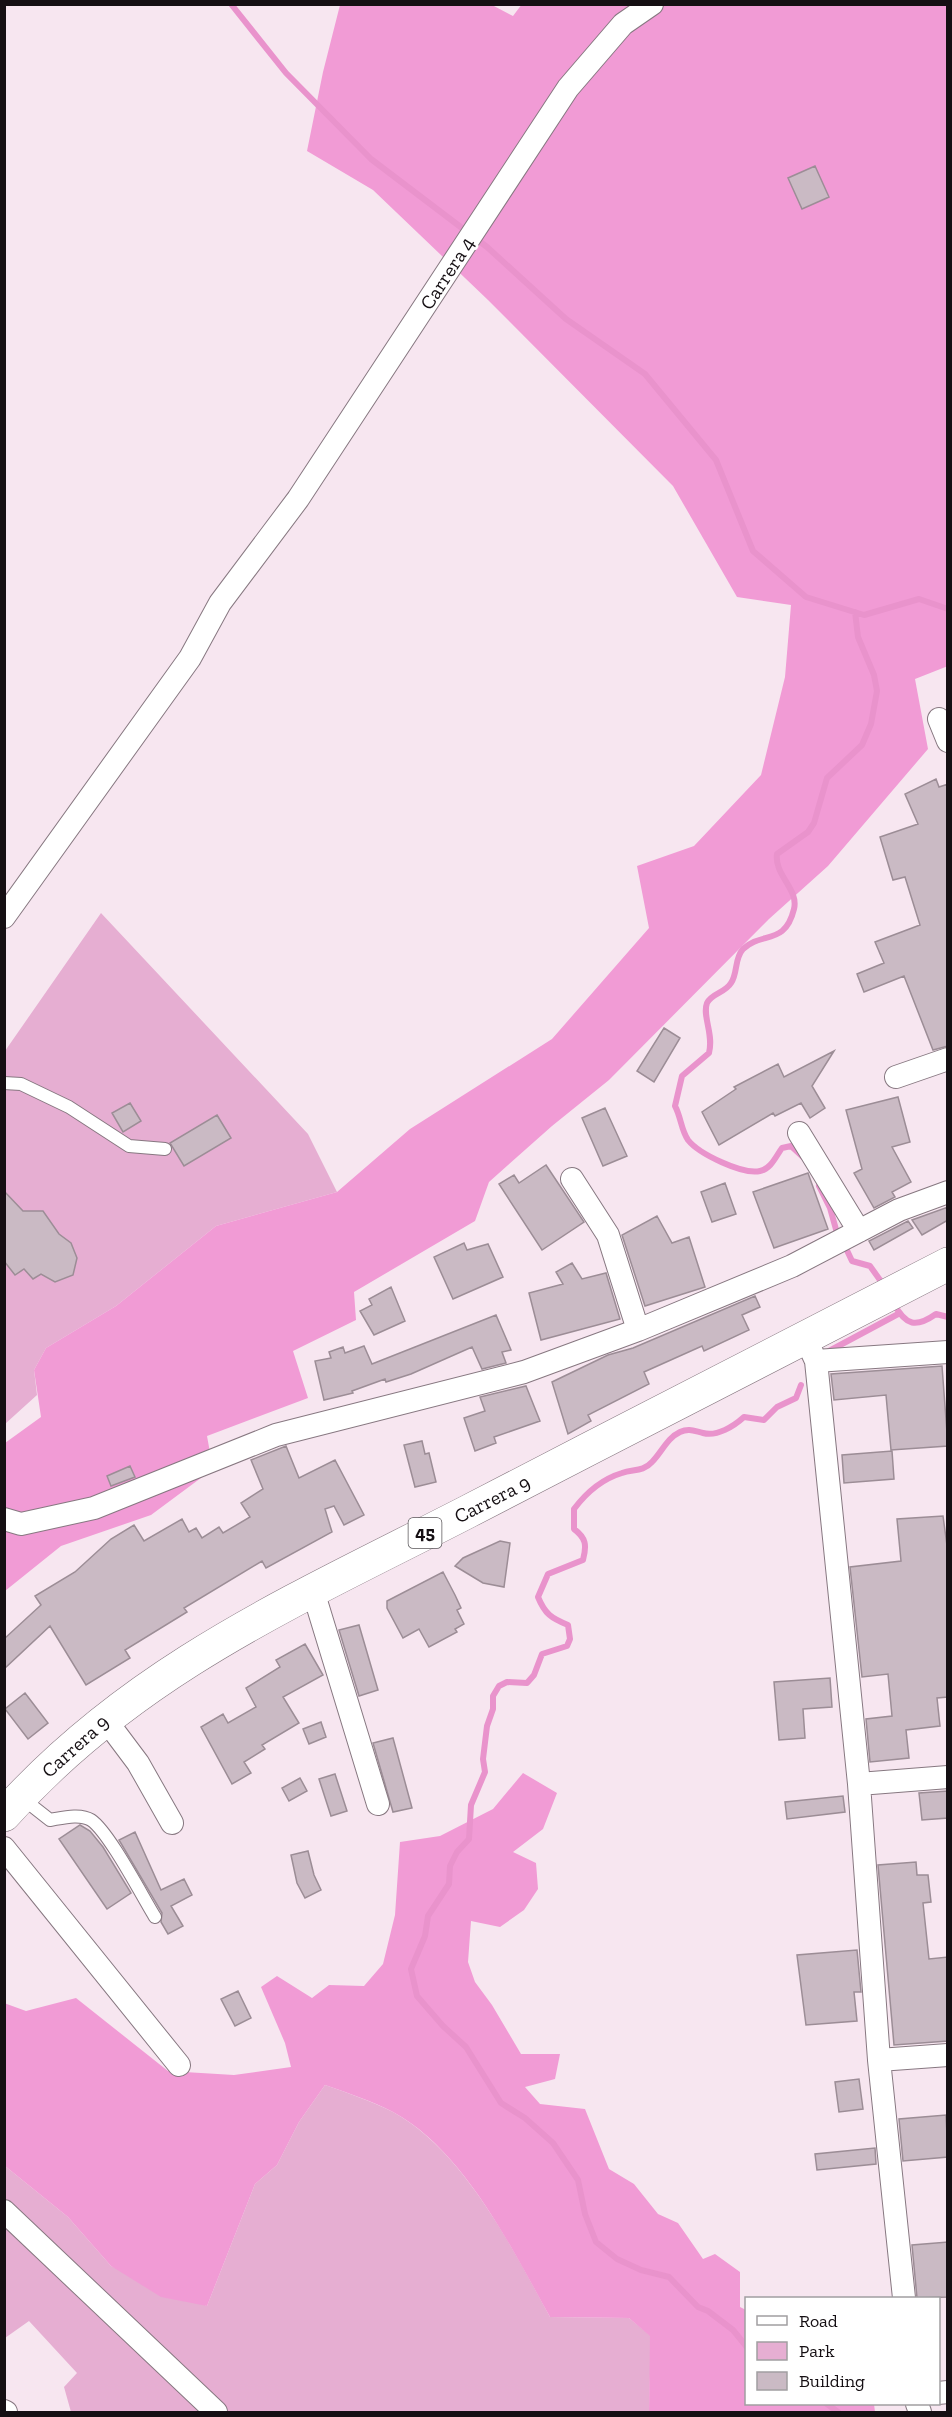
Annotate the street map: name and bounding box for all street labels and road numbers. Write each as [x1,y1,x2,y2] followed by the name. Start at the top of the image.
[415,232,480,314] street label: Carrera 4
[450,1470,534,1528] street label: Carrera 9
[408,1518,442,1548] road number: 45
[37,1710,113,1782] street label: Carrera 9

